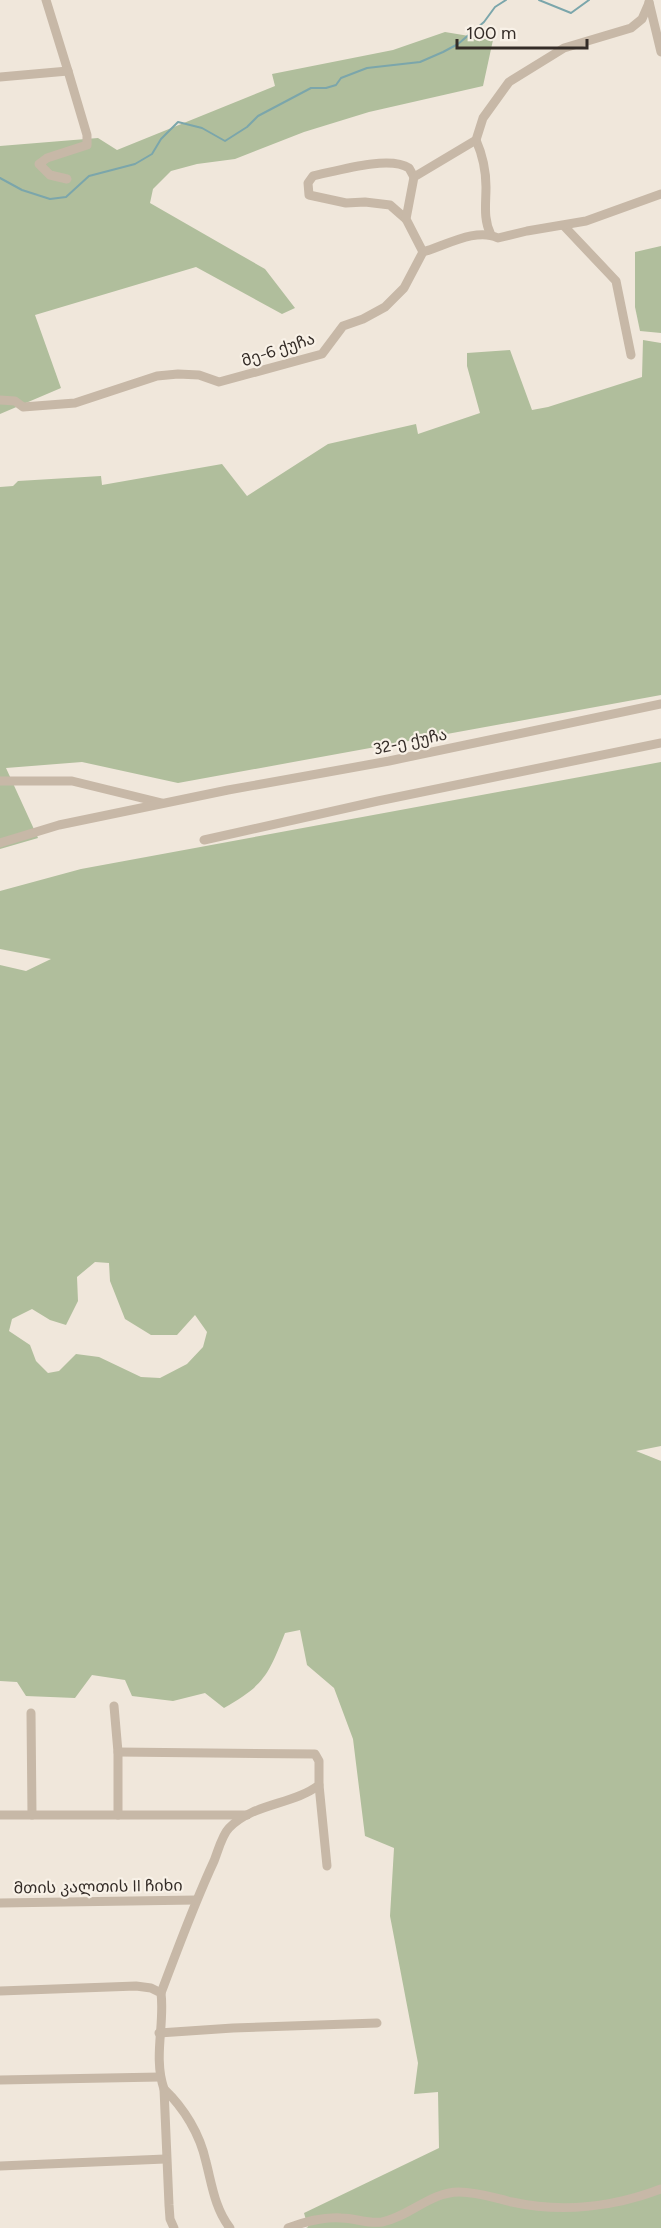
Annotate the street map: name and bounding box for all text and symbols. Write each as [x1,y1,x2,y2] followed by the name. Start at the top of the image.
[457,12,588,50] scale bar
[466,22,516,44] text: 100 m
[239,329,317,370] street label: მე-6 ქუჩა
[371,724,449,759] street label: 32-ე ქუჩა
[13,1876,183,1898] street label: მთის კალთის II ჩიხი

